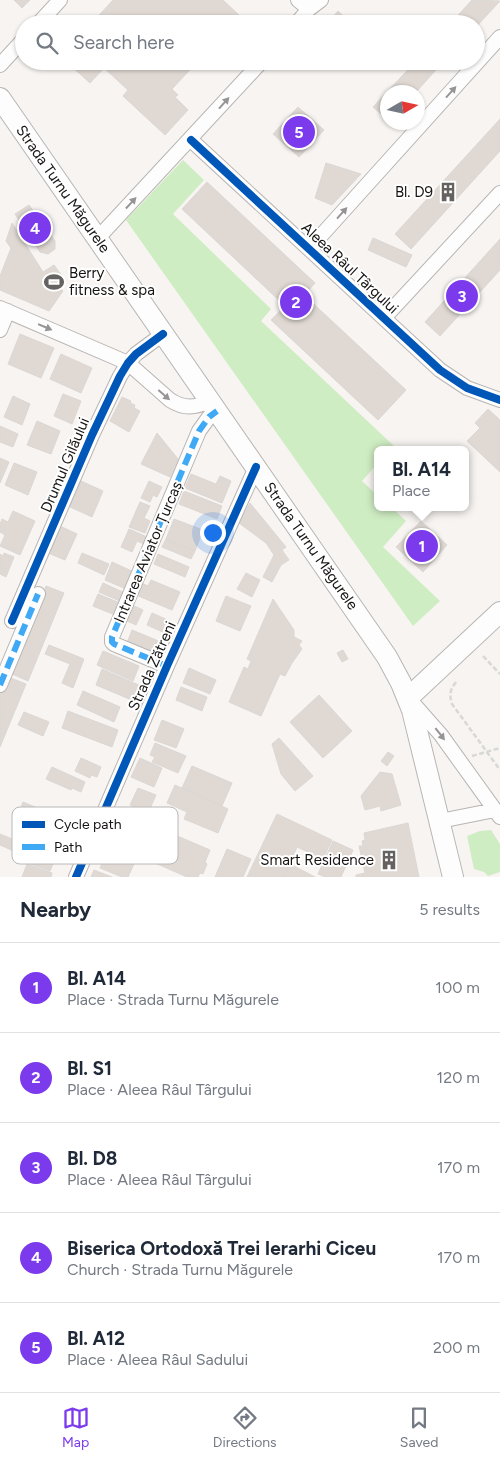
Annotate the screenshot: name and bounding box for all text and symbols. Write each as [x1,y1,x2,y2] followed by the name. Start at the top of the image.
[15,15,485,70] search box
[33,29,61,57] icon: search
[73,31,175,54] text: Search here
[380,85,425,130] north arrow
[445,86,457,98] one-way arrow
[218,97,229,110] one-way arrow
[283,113,315,151] pin: 5
[12,122,114,256] street label: Strada Turnu Măgurele
[437,181,459,203] building icon: Bl. D9
[395,183,433,201] place label: Bl. D9
[125,198,137,210] one-way arrow
[336,207,348,219] one-way arrow
[19,209,51,247] pin: 4
[298,218,402,318] street label: Aleea Râul Târgului
[69,264,155,299] place label: Berry fitness & spa
[43,271,65,293] sports icon: Berry fitness & spa
[446,277,478,315] pin: 3
[280,283,312,321] pin: 2
[38,323,52,331] one-way arrow
[157,390,170,401] one-way arrow
[37,415,93,515] street label: Drumul Gilăului
[374,446,469,511] popup
[392,458,451,481] text: Bl. A14
[110,479,186,625] street label: Intrarea Aviator Țurcaș
[260,479,362,613] street label: Strada Turnu Măgurele
[392,481,430,500] text: Place
[200,520,226,546] your location
[406,527,438,565] pin: 1
[124,619,180,713] street label: Strada Zătreni
[435,727,446,740] one-way arrow
[12,807,178,864] legend
[54,816,122,833] text: Cycle path
[54,839,82,856] text: Path
[378,849,400,871] building icon: Smart Residence
[260,851,374,869] place label: Smart Residence
[20,897,91,922] text: Nearby
[419,900,480,919] text: 5 results
[67,967,126,990] text: Bl. A14
[33,978,39,997] text: 1
[435,978,480,997] text: 100 m
[67,990,279,1009] text: Place · Strada Turnu Măgurele
[67,1057,112,1080] text: Bl. S1
[31,1068,41,1087] text: 2
[437,1068,480,1087] text: 120 m
[67,1080,252,1099] text: Place · Aleea Râul Târgului
[67,1147,117,1170] text: Bl. D8
[32,1158,40,1177] text: 3
[437,1158,480,1177] text: 170 m
[67,1170,252,1189] text: Place · Aleea Râul Târgului
[67,1237,376,1260] text: Biserica Ortodoxă Trei Ierarhi Ciceu
[31,1248,41,1267] text: 4
[437,1248,480,1267] text: 170 m
[67,1260,293,1279] text: Church · Strada Turnu Măgurele
[67,1327,125,1350] text: Bl. A12
[31,1338,41,1357] text: 5
[433,1338,480,1357] text: 200 m
[67,1350,248,1369] text: Place · Aleea Râul Sadului
[62,1404,90,1451] tab: Map
[213,1404,277,1451] tab: Directions
[400,1404,438,1451] tab: Saved

